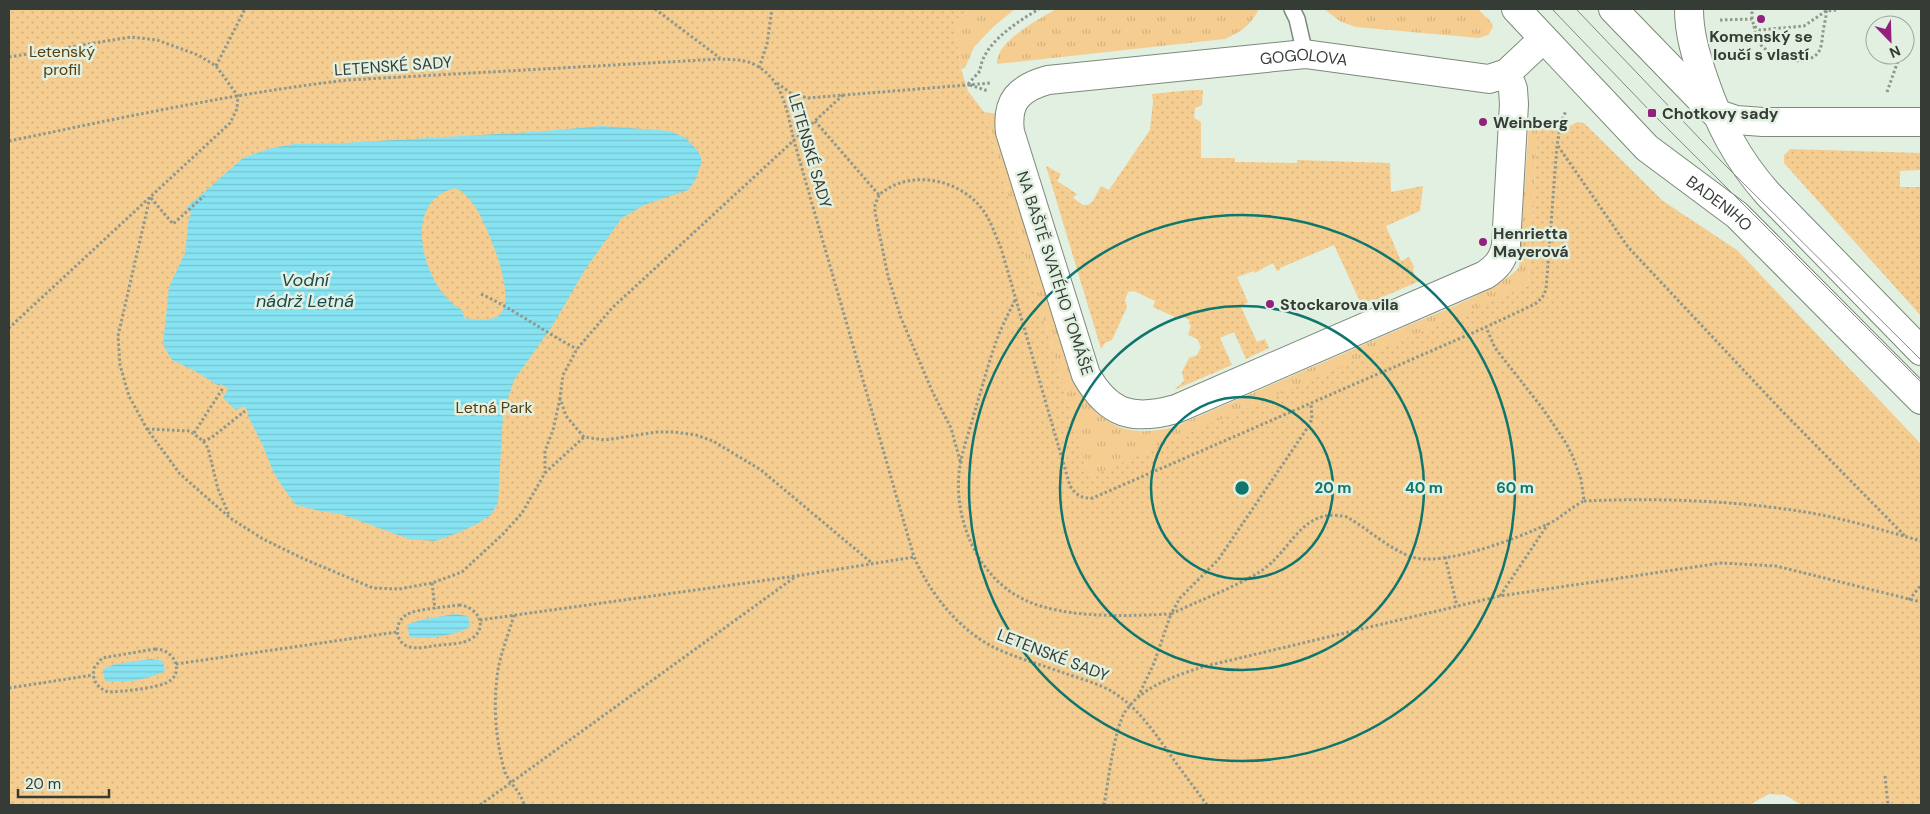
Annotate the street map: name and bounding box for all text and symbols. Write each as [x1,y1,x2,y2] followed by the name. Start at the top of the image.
[1755,13,1767,25] marker: Komenský se loučí s vlastí
[1865,15,1915,65] north arrow
[1709,26,1813,65] place label: Komenský se loučí s vlastí
[29,41,95,80] park label: Letenský profil
[1887,42,1903,62] text: N
[1259,43,1349,70] street label: GOGOLOVA
[333,51,453,81] street label: LETENSKÉ SADY
[784,91,836,211] street label: LETENSKÉ SADY
[1662,103,1779,124] place label: Chotkovy sady
[1646,107,1658,119] marker: Chotkovy sady
[1493,112,1568,133] place label: Weinberg
[1477,116,1489,128] marker: Weinberg
[1012,168,1098,378] street label: NA BAŠTĚ SVATÉHO TOMÁŠE
[1682,171,1757,235] street label: BADENIHO
[1493,223,1569,262] place label: Henrietta Mayerová
[1477,236,1489,248] marker: Henrietta Mayerová
[256,268,354,313] water label: Vodní nádrž Letná
[1280,294,1399,315] place label: Stockarova vila
[1264,298,1276,310] marker: Stockarova vila
[456,397,532,418] park label: Letná Park
[1315,478,1351,498] text: 20 m
[1405,478,1443,498] text: 40 m
[1496,478,1534,498] text: 60 m
[1233,479,1251,497] centre of rings
[994,624,1112,686] street label: LETENSKÉ SADY
[18,766,109,798] scale bar
[25,774,61,794] text: 20 m

